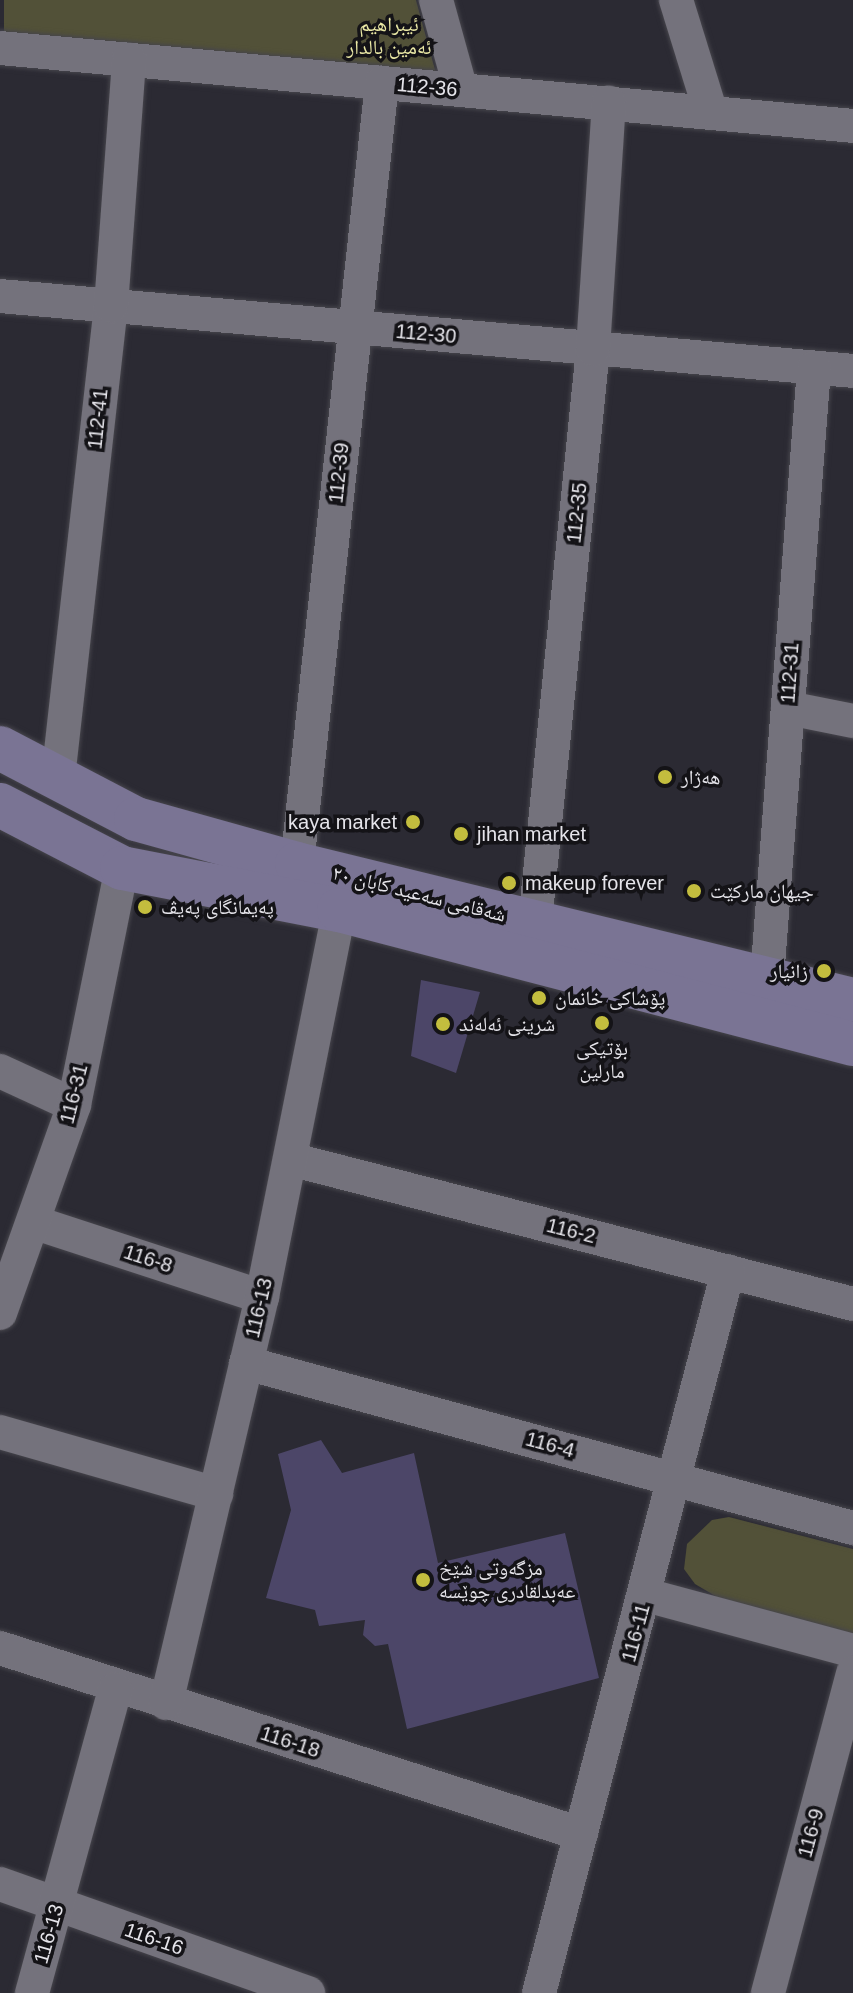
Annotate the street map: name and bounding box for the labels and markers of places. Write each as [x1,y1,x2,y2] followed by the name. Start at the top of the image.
[681,765,720,789] place label: هەژار
[656,768,674,786] marker: هەژار
[288,810,397,834] place label: kaya market
[404,813,422,831] marker: kaya market
[477,822,586,846] place label: jihan market
[452,825,470,843] marker: jihan market
[525,871,664,895] place label: makeup forever
[500,874,518,892] marker: makeup forever
[710,879,814,903] place label: جیهان مارکێت
[685,882,703,900] marker: جیهان مارکێت
[161,895,274,919] place label: پەیمانگای پەیڤ
[136,898,154,916] marker: پەیمانگای پەیڤ
[770,959,808,983] place label: زانيار
[815,962,833,980] marker: زانيار
[555,986,665,1010] place label: پۆشاکی خانمان
[530,989,548,1007] marker: پۆشاکی خانمان
[459,1012,555,1036] place label: شرینی ئەلەند
[593,1014,611,1032] marker: بۆتیکی مارلین
[434,1015,452,1033] marker: شرینی ئەلەند
[576,1036,628,1083] place label: بۆتیکی مارلین
[439,1556,575,1603] place label: مزگەوتی شێخ عەبدلقادری چوێسە
[414,1571,432,1589] marker: مزگەوتی شێخ عەبدلقادری چوێسە

